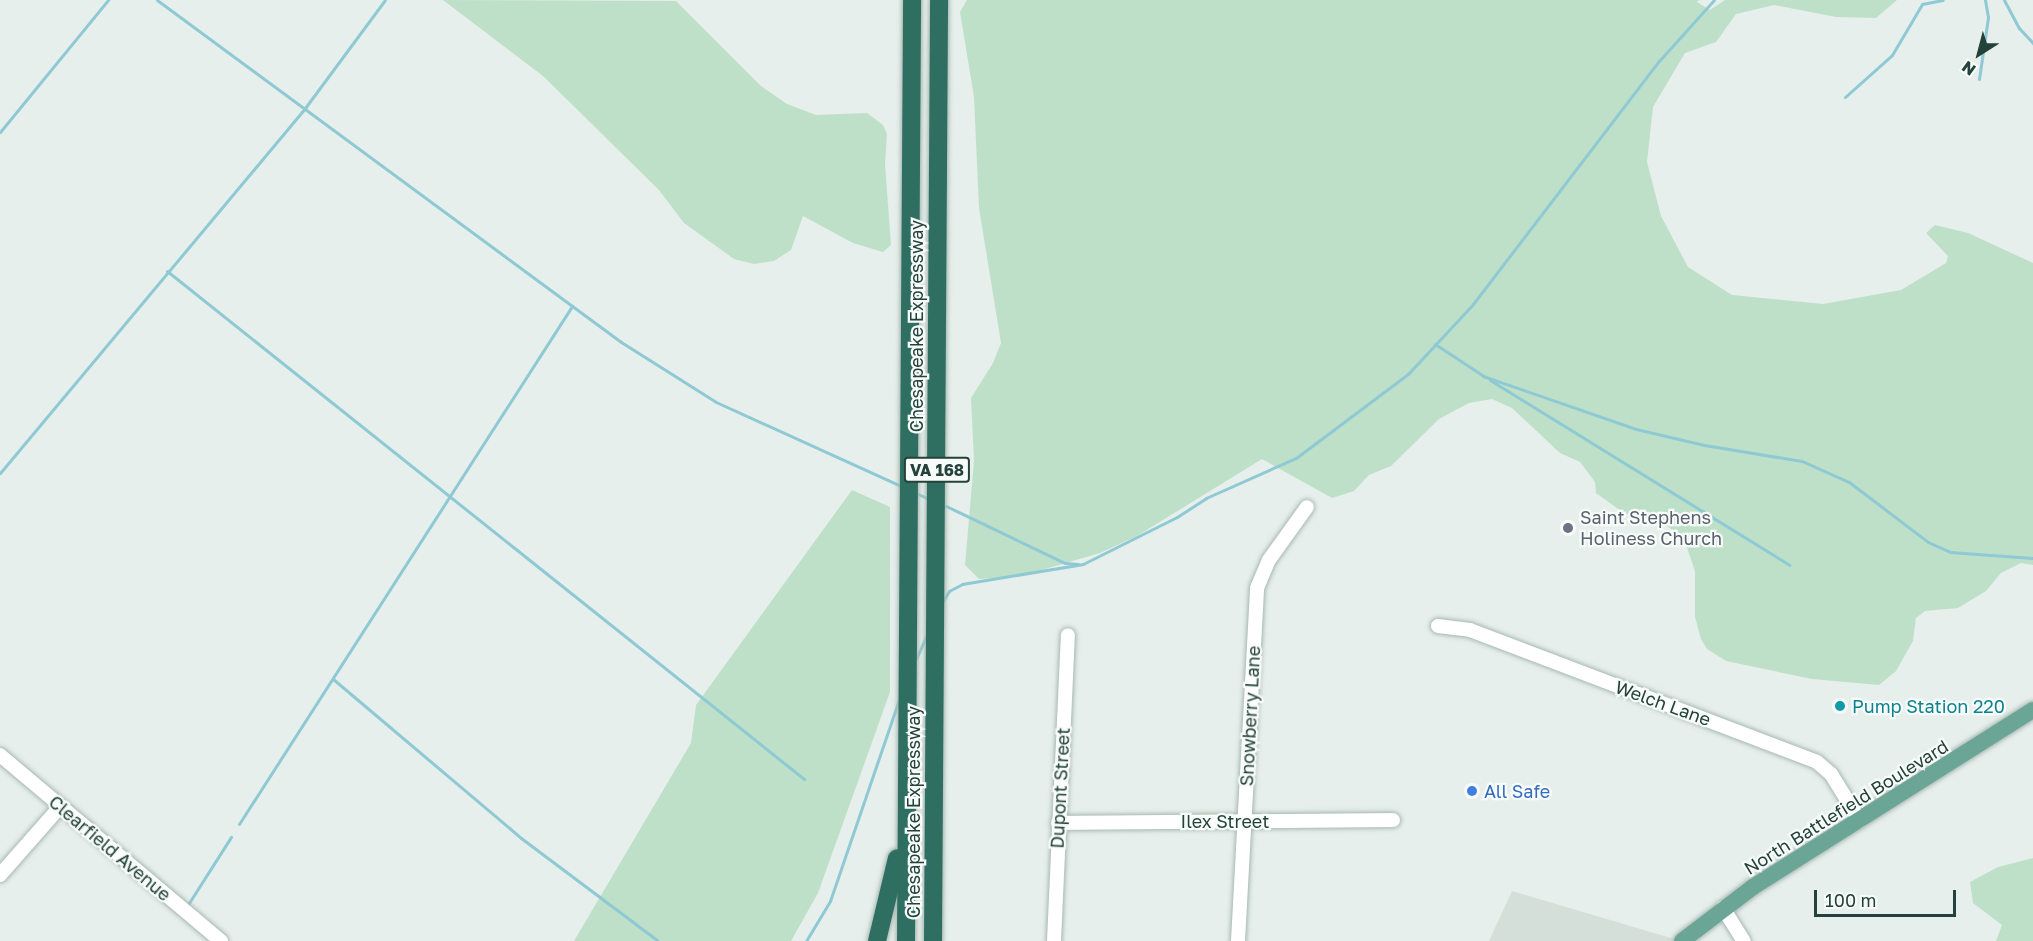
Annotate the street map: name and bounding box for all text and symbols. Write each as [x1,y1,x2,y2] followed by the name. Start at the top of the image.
[1949,24,2009,84] north arrow
[1958,57,1979,80] text: N
[905,220,927,432] street label: Chesapeake Expressway
[902,457,972,483] road number: VA 168
[1580,507,1722,550] place label: Saint Stephens Holiness Church
[1561,521,1575,535] marker: Saint Stephens Holiness Church
[1236,645,1264,787] street label: Snowberry Lane
[1612,676,1714,730] street label: Welch Lane
[1852,695,2005,717] place label: Pump Station 220
[1833,699,1847,713] marker: Pump Station 220
[902,706,924,918] street label: Chesapeake Expressway
[1046,727,1074,849] street label: Dupont Street
[1740,735,1952,879] street label: North Battlefield Boulevard
[1484,780,1550,802] place label: All Safe
[1465,784,1479,798] marker: All Safe
[45,791,175,905] street label: Clearfield Avenue
[1181,810,1269,832] street label: Ilex Street
[1817,878,1960,916] scale bar
[1825,889,1876,911] text: 100 m

